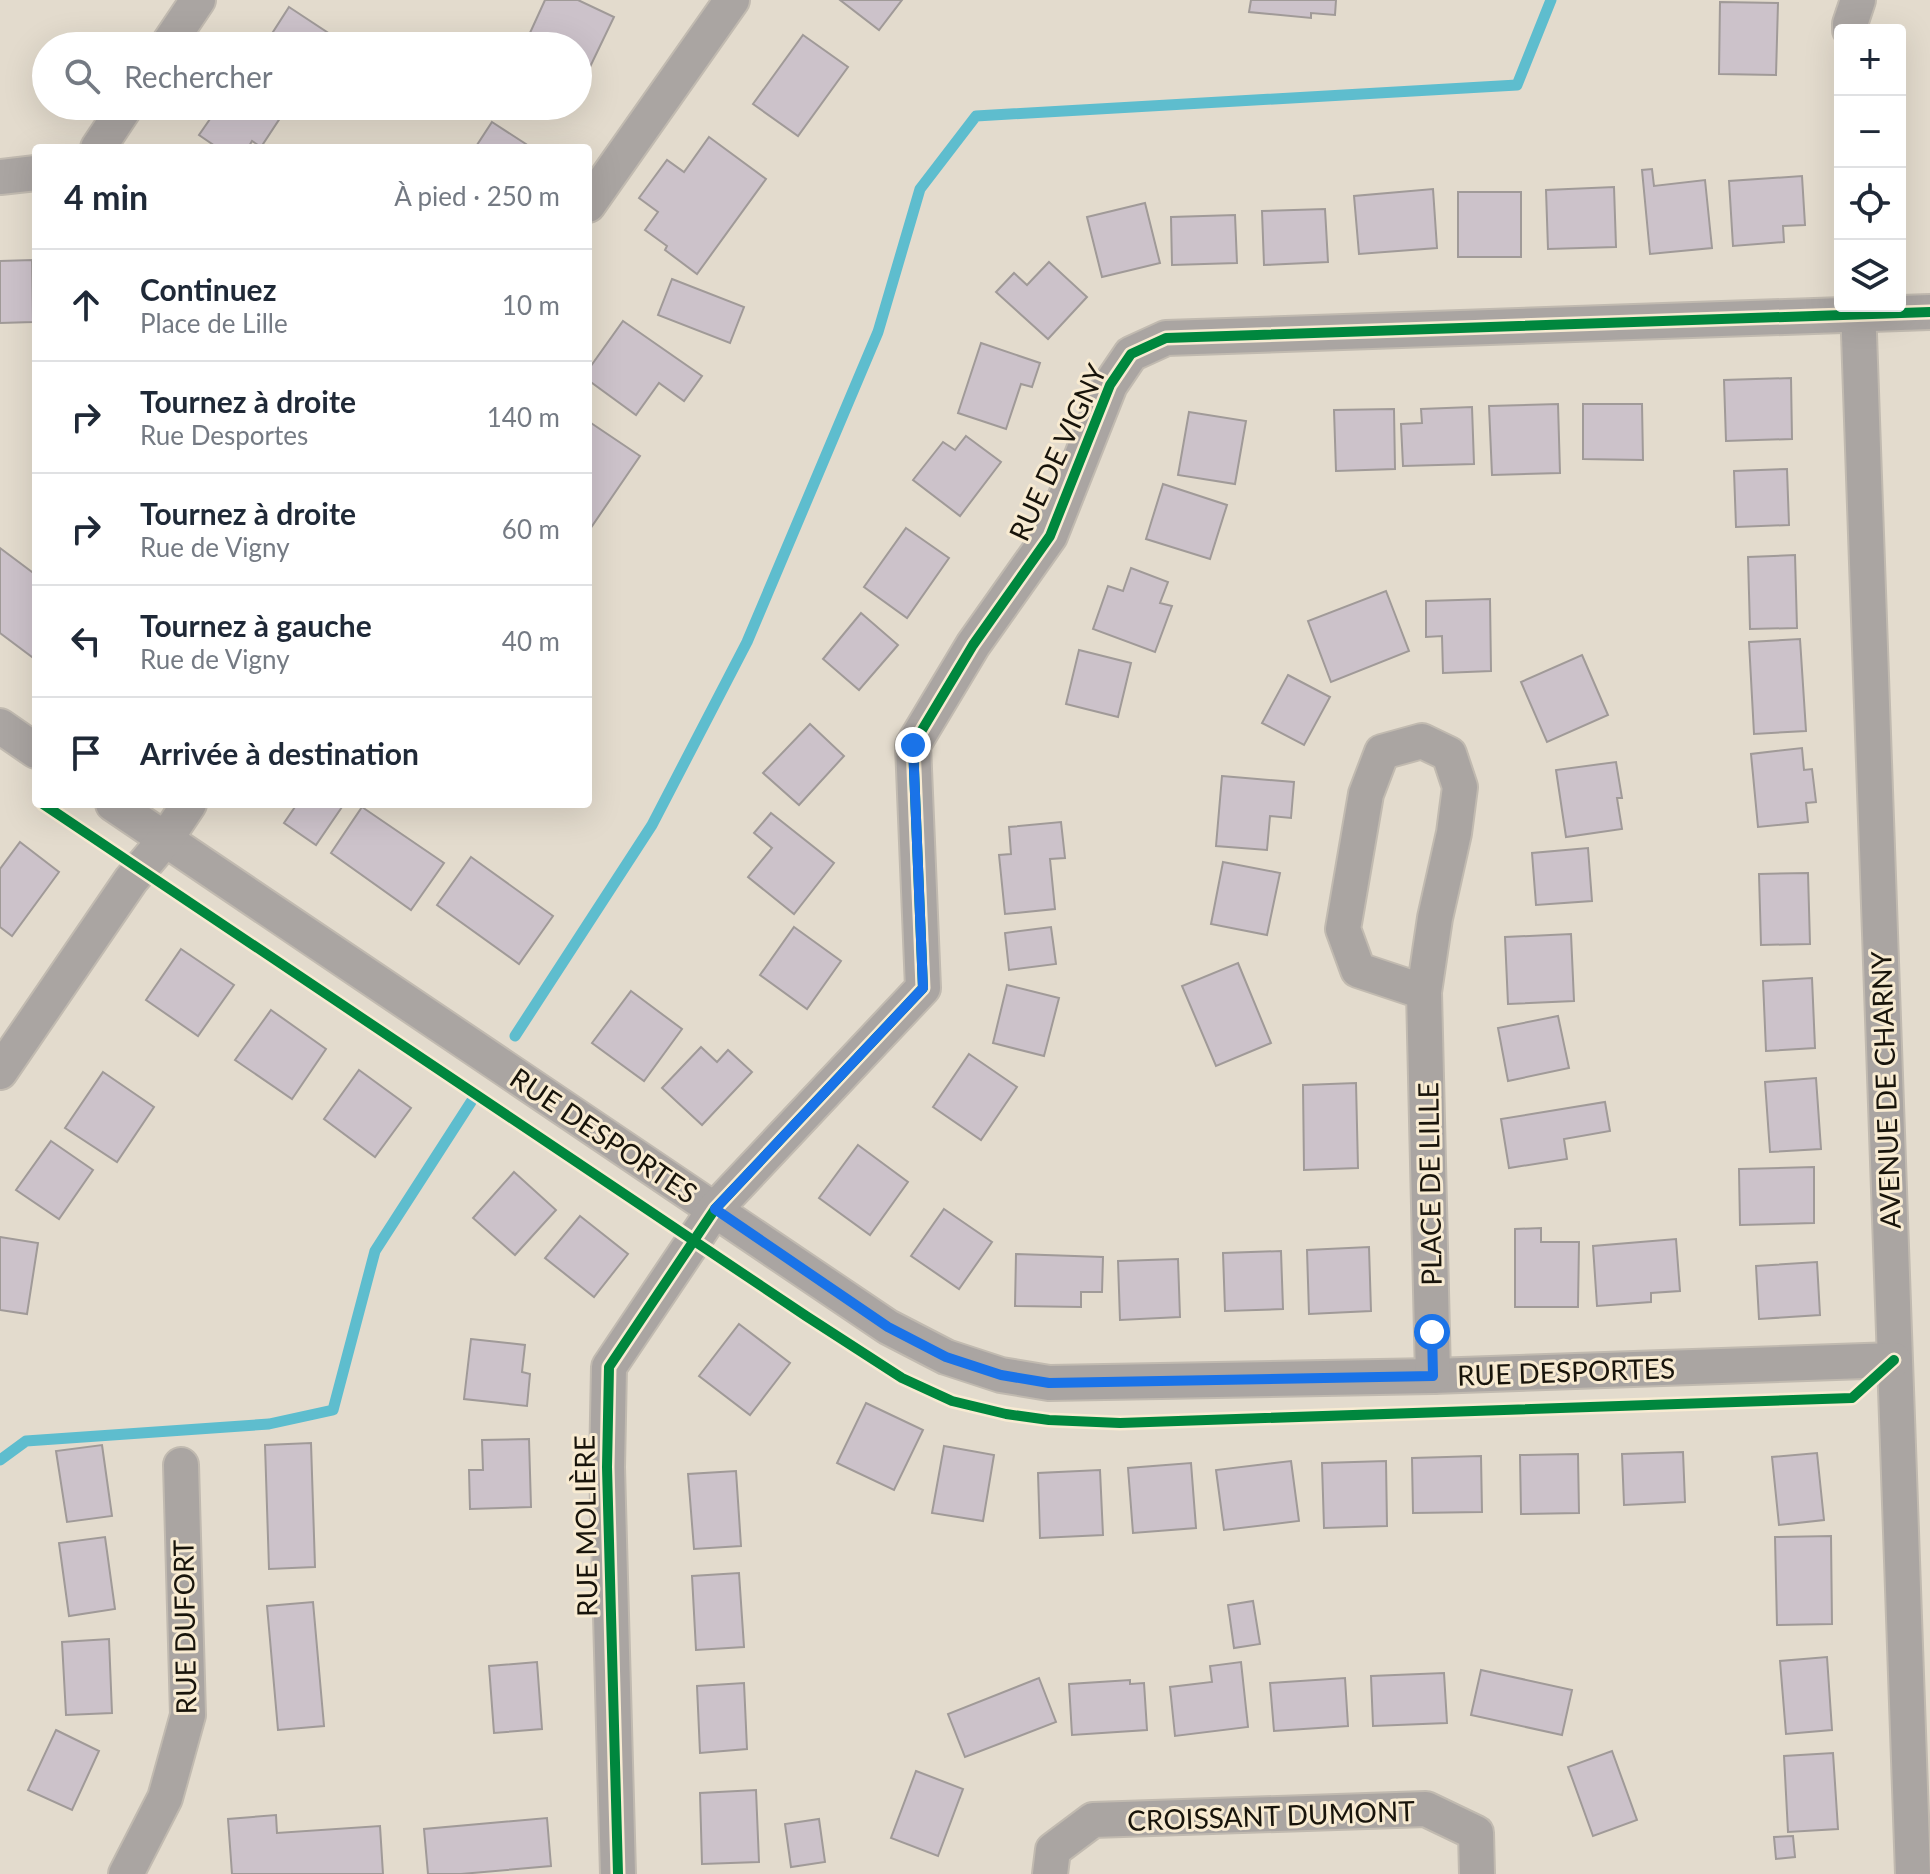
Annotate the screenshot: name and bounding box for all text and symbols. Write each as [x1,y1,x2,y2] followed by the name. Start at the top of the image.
[1834,24,1906,312] map controls
[1834,24,1906,96] button: +
[32,32,592,120] search box
[60,54,104,98] icon: search
[124,58,273,94] text: Rechercher
[1834,96,1906,168] button: −
[1834,168,1906,240] button: locate
[64,176,148,217] text: 4 min
[394,180,560,212] text: À pied · 250 m
[1834,240,1906,312] button: layers
[140,271,276,307] text: Continuez
[64,283,108,327] icon: ahead
[502,289,560,321] text: 10 m
[140,307,288,339] text: Place de Lille
[1001,358,1113,546] street label: RUE DE VIGNY
[140,383,356,419] text: Tournez à droite
[64,395,108,439] icon: right
[487,401,560,433] text: 140 m
[140,419,308,451] text: Rue Desportes
[140,495,356,531] text: Tournez à droite
[64,507,108,551] icon: right
[502,513,560,545] text: 60 m
[140,531,290,563] text: Rue de Vigny
[140,607,372,643] text: Tournez à gauche
[64,619,108,663] icon: left
[502,625,560,657] text: 40 m
[140,643,290,675] text: Rue de Vigny
[895,727,931,763] route end
[64,731,108,775] icon: arrive
[140,735,419,771] text: Arrivée à destination
[1863,950,1907,1229] street label: AVENUE DE CHARNY
[504,1060,704,1210] street label: RUE DESPORTES
[1410,1082,1448,1286] street label: PLACE DE LILLE
[1414,1314,1450,1350] route start
[1456,1350,1676,1392] street label: RUE DESPORTES
[566,1435,604,1617] street label: RUE MOLIÈRE
[165,1539,203,1715] street label: RUE DUFORT
[1127,1793,1416,1837] street label: CROISSANT DUMONT

